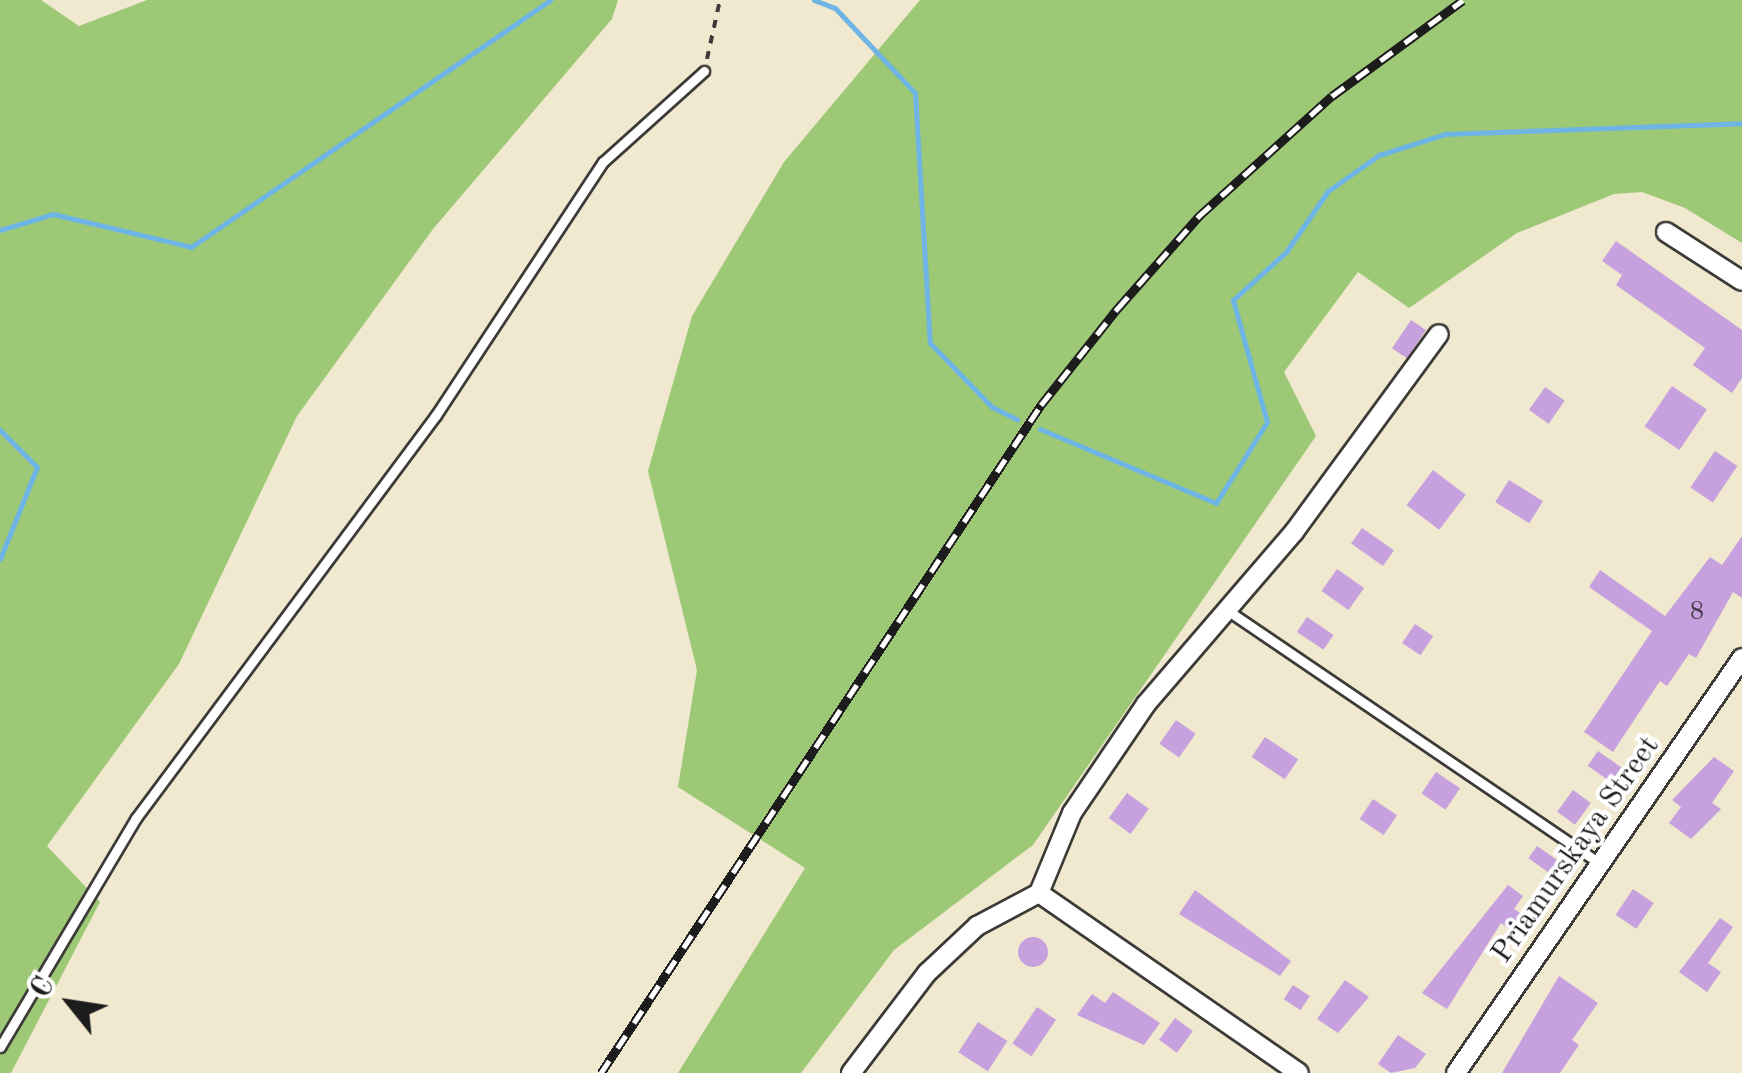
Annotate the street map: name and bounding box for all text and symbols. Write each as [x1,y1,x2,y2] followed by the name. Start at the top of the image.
[1690,598,1704,628] house number: 8
[1484,730,1668,970] street label: Priamurskaya Street
[20,953,120,1053] north arrow
[27,973,61,1003] text: С

